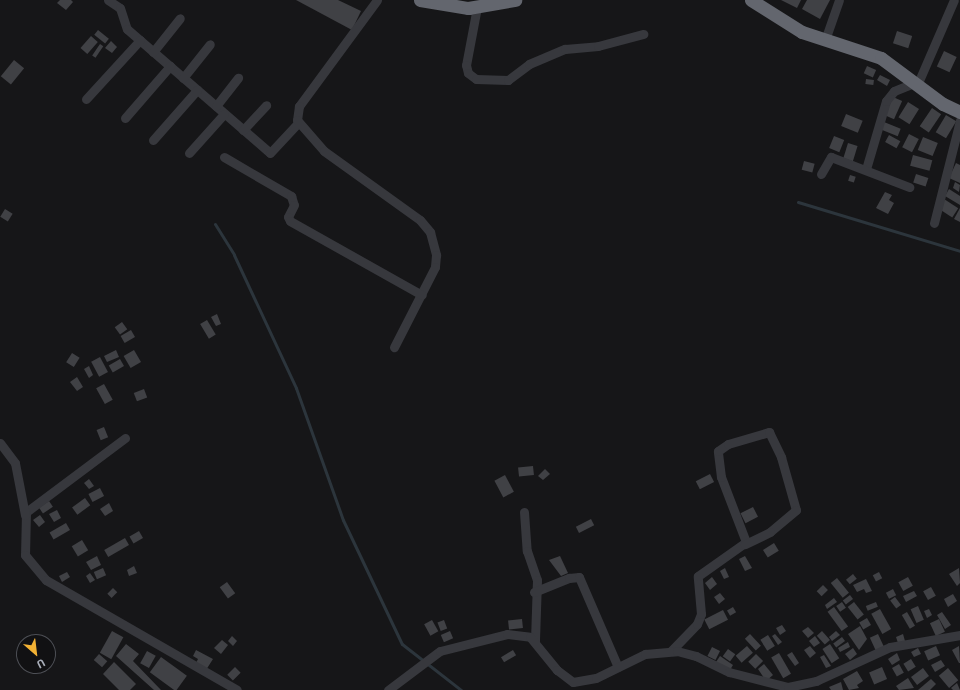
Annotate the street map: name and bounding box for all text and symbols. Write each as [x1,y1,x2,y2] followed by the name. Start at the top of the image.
[16,634,56,674] north arrow
[35,657,48,672] text: U

